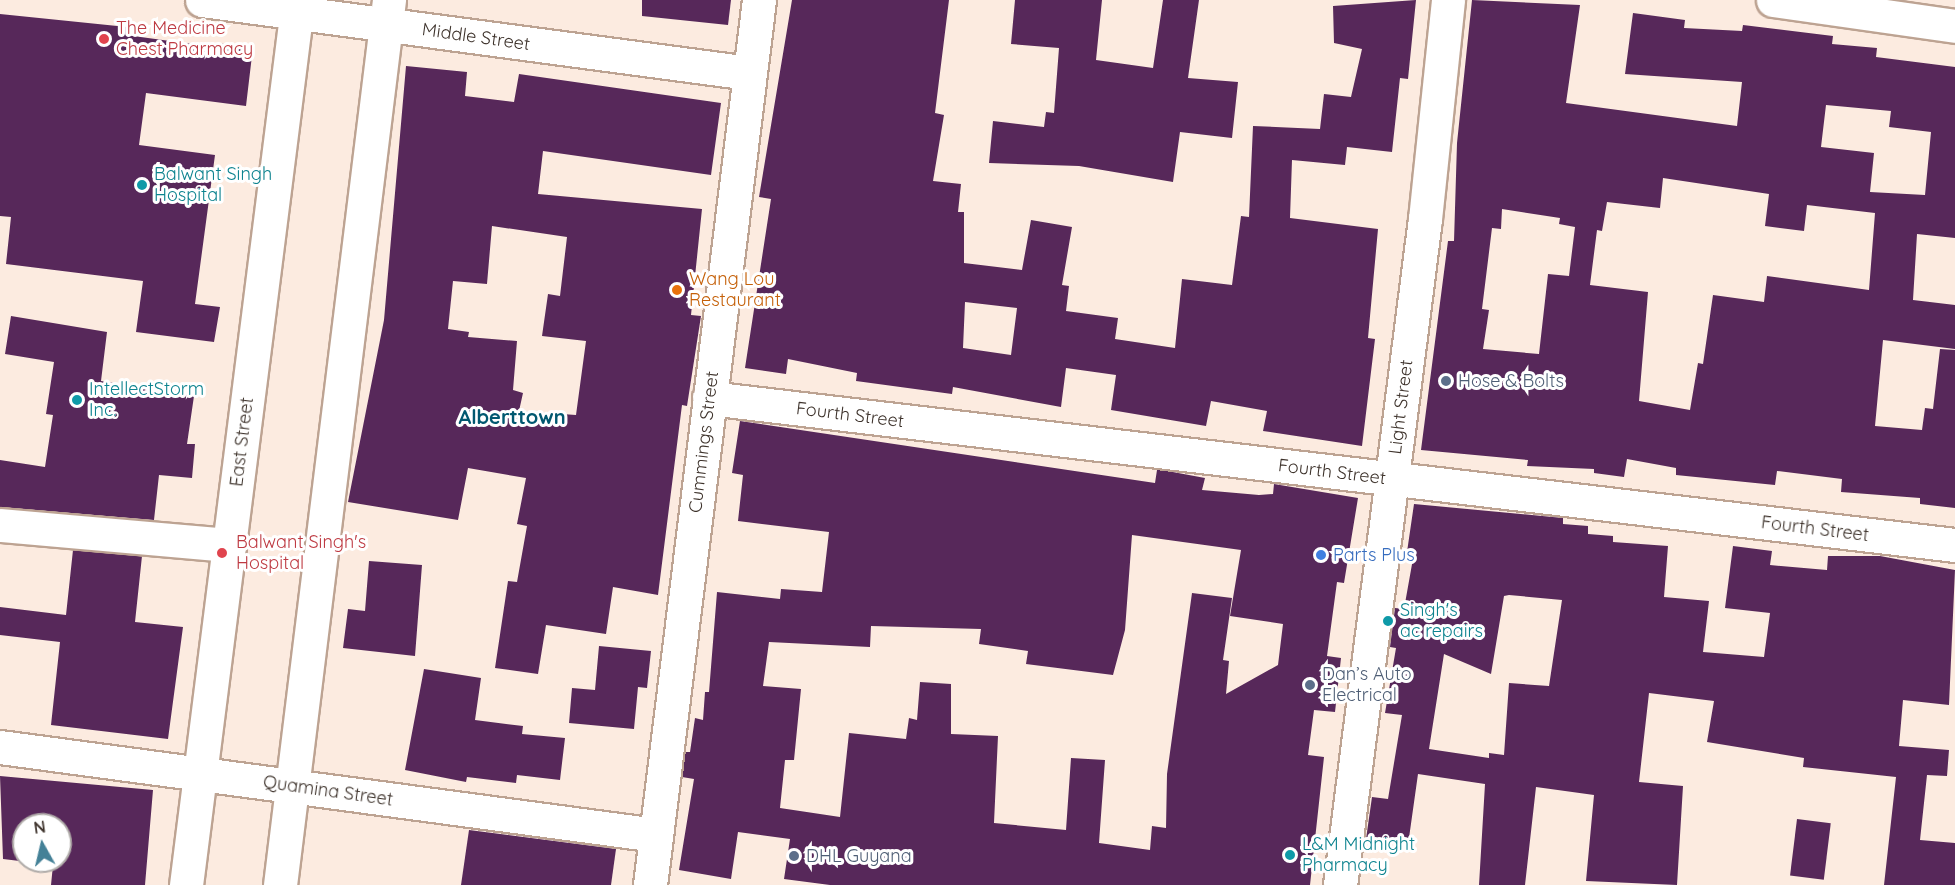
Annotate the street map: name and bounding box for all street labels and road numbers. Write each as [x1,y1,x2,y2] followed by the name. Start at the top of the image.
[421,19,531,55] street label: Middle Street
[1384,358,1418,456] street label: Light Street
[685,370,723,514] street label: Cummings Street
[226,396,258,488] street label: East Street
[795,398,905,432] street label: Fourth Street
[1277,455,1387,489] street label: Fourth Street
[1760,512,1870,546] street label: Fourth Street
[262,771,394,811] street label: Quamina Street

